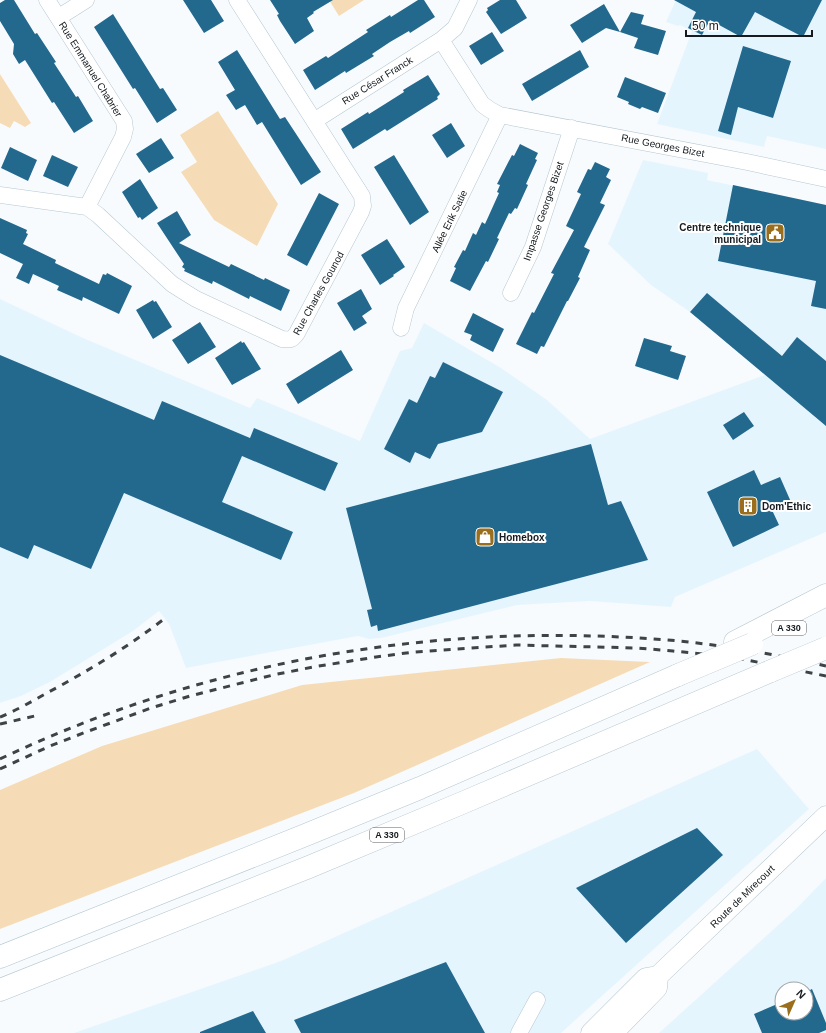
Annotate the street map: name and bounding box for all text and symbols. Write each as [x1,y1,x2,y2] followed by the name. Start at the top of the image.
[686,12,812,38] scale bar
[692,19,719,33] text: 50 m
[57,20,125,119] street label: Rue Emmanuel Chabrier
[340,54,415,107] street label: Rue César Franck
[620,132,706,159] street label: Rue Georges Bizet
[521,160,566,262] street label: Impasse Georges Bizet
[430,188,469,254] street label: Allée Erik Satie
[679,222,761,245] place label: Centre technique municipal
[764,222,786,244] public building icon: Centre technique municipal
[291,249,346,337] street label: Rue Charles Gounod
[737,495,759,517] building icon: Dom'Ethic
[762,501,811,512] place label: Dom'Ethic
[474,526,496,548] shop icon: Homebox
[499,532,545,543] place label: Homebox
[772,621,806,635] road number: A 330
[370,828,404,842] road number: A 330
[708,863,777,930] street label: Route de Mirecourt
[774,981,814,1021] north arrow
[794,987,808,1001] text: N

